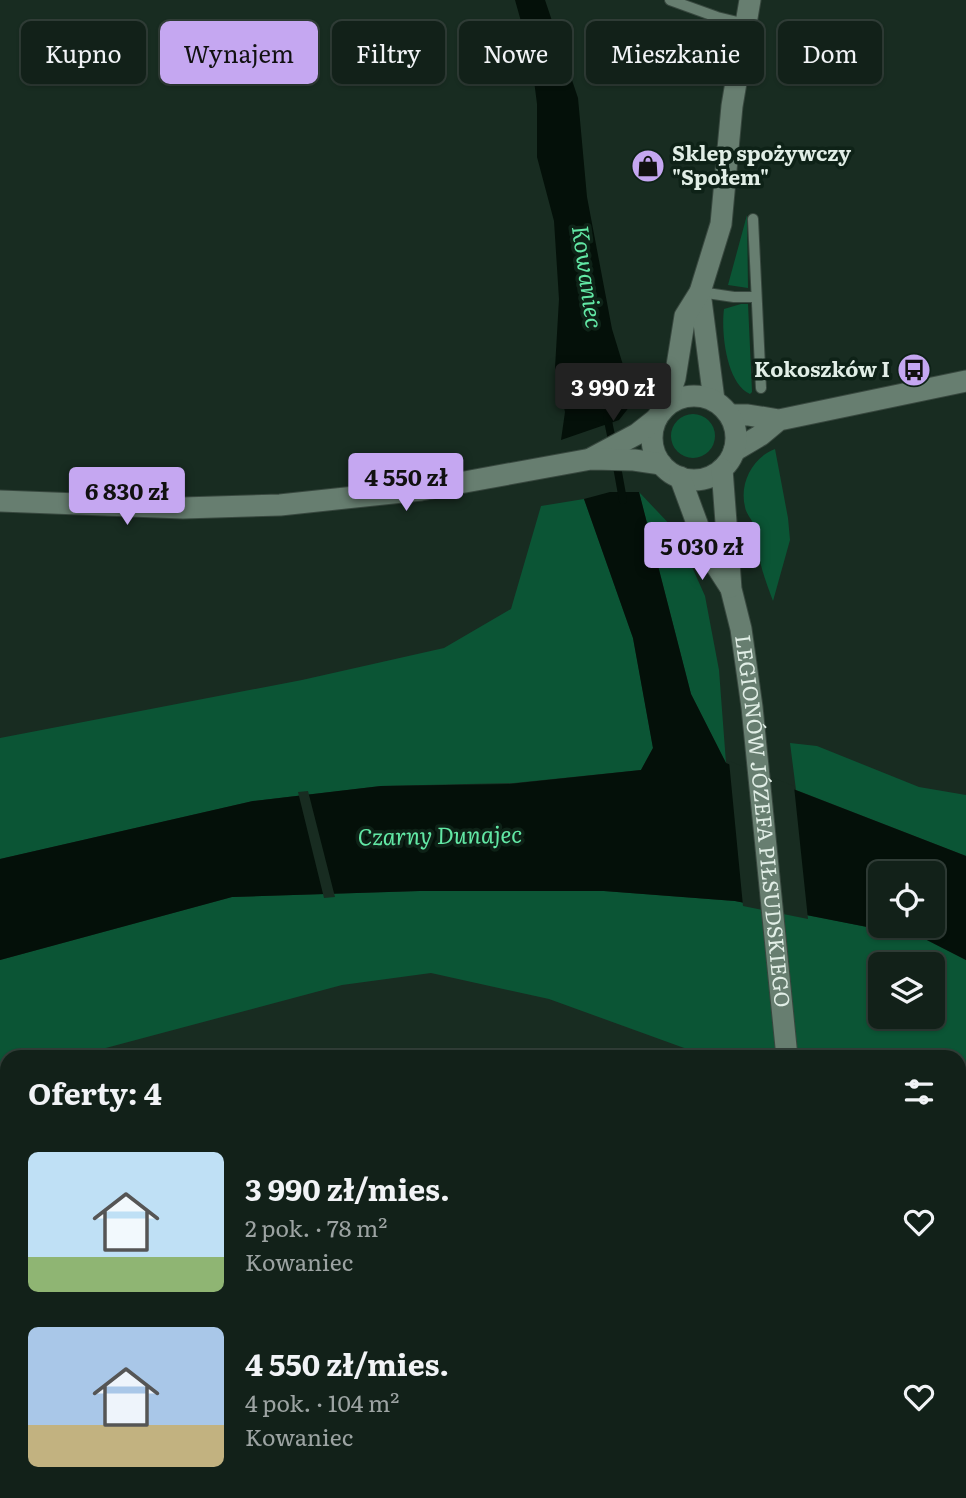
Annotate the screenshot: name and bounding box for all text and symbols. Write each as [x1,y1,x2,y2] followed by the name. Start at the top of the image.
[21,21,146,84] chip: Kupno
[160,21,318,84] chip: Wynajem
[332,21,445,84] chip: Filtry
[459,21,572,84] chip: Nowe
[586,21,764,84] chip: Mieszkanie
[778,21,882,84] chip: Dom
[672,136,851,191] place label: Sklep spożywczy "Społem"
[629,147,667,185] shop icon: Sklep spożywczy "Społem"
[565,223,613,331] water label: Kowaniec
[895,351,933,389] bus stop icon: Kokoszków I
[754,352,890,383] place label: Kokoszków I
[541,364,685,423] pin: 3 990 zł
[571,369,655,403] text: 3 990 zł
[334,454,478,513] pin: 4 550 zł
[364,459,448,493] text: 4 550 zł
[55,468,199,527] pin: 6 830 zł
[85,473,169,507] text: 6 830 zł
[630,522,774,582] pin: 5 030 zł
[660,528,744,562] text: 5 030 zł
[729,633,800,1009] street label: LEGIONÓW JÓZEFA PIŁSUDSKIEGO
[357,816,523,852] water label: Czarny Dunajec
[868,861,945,1029] map controls
[868,861,945,938] button: locate
[868,952,945,1029] button: layers
[28,1070,162,1114] text: Oferty: 4
[900,1073,938,1111] icon: filters
[245,1166,450,1210] text: 3 990 zł/mies.
[84,1180,168,1264] icon: home
[900,1203,938,1241] icon: heart
[245,1210,388,1244] text: 2 pok. · 78 m²
[245,1244,353,1278] text: Kowaniec
[245,1341,449,1385] text: 4 550 zł/mies.
[84,1355,168,1439] icon: home
[900,1378,938,1416] icon: heart
[245,1385,400,1419] text: 4 pok. · 104 m²
[245,1419,353,1453] text: Kowaniec

